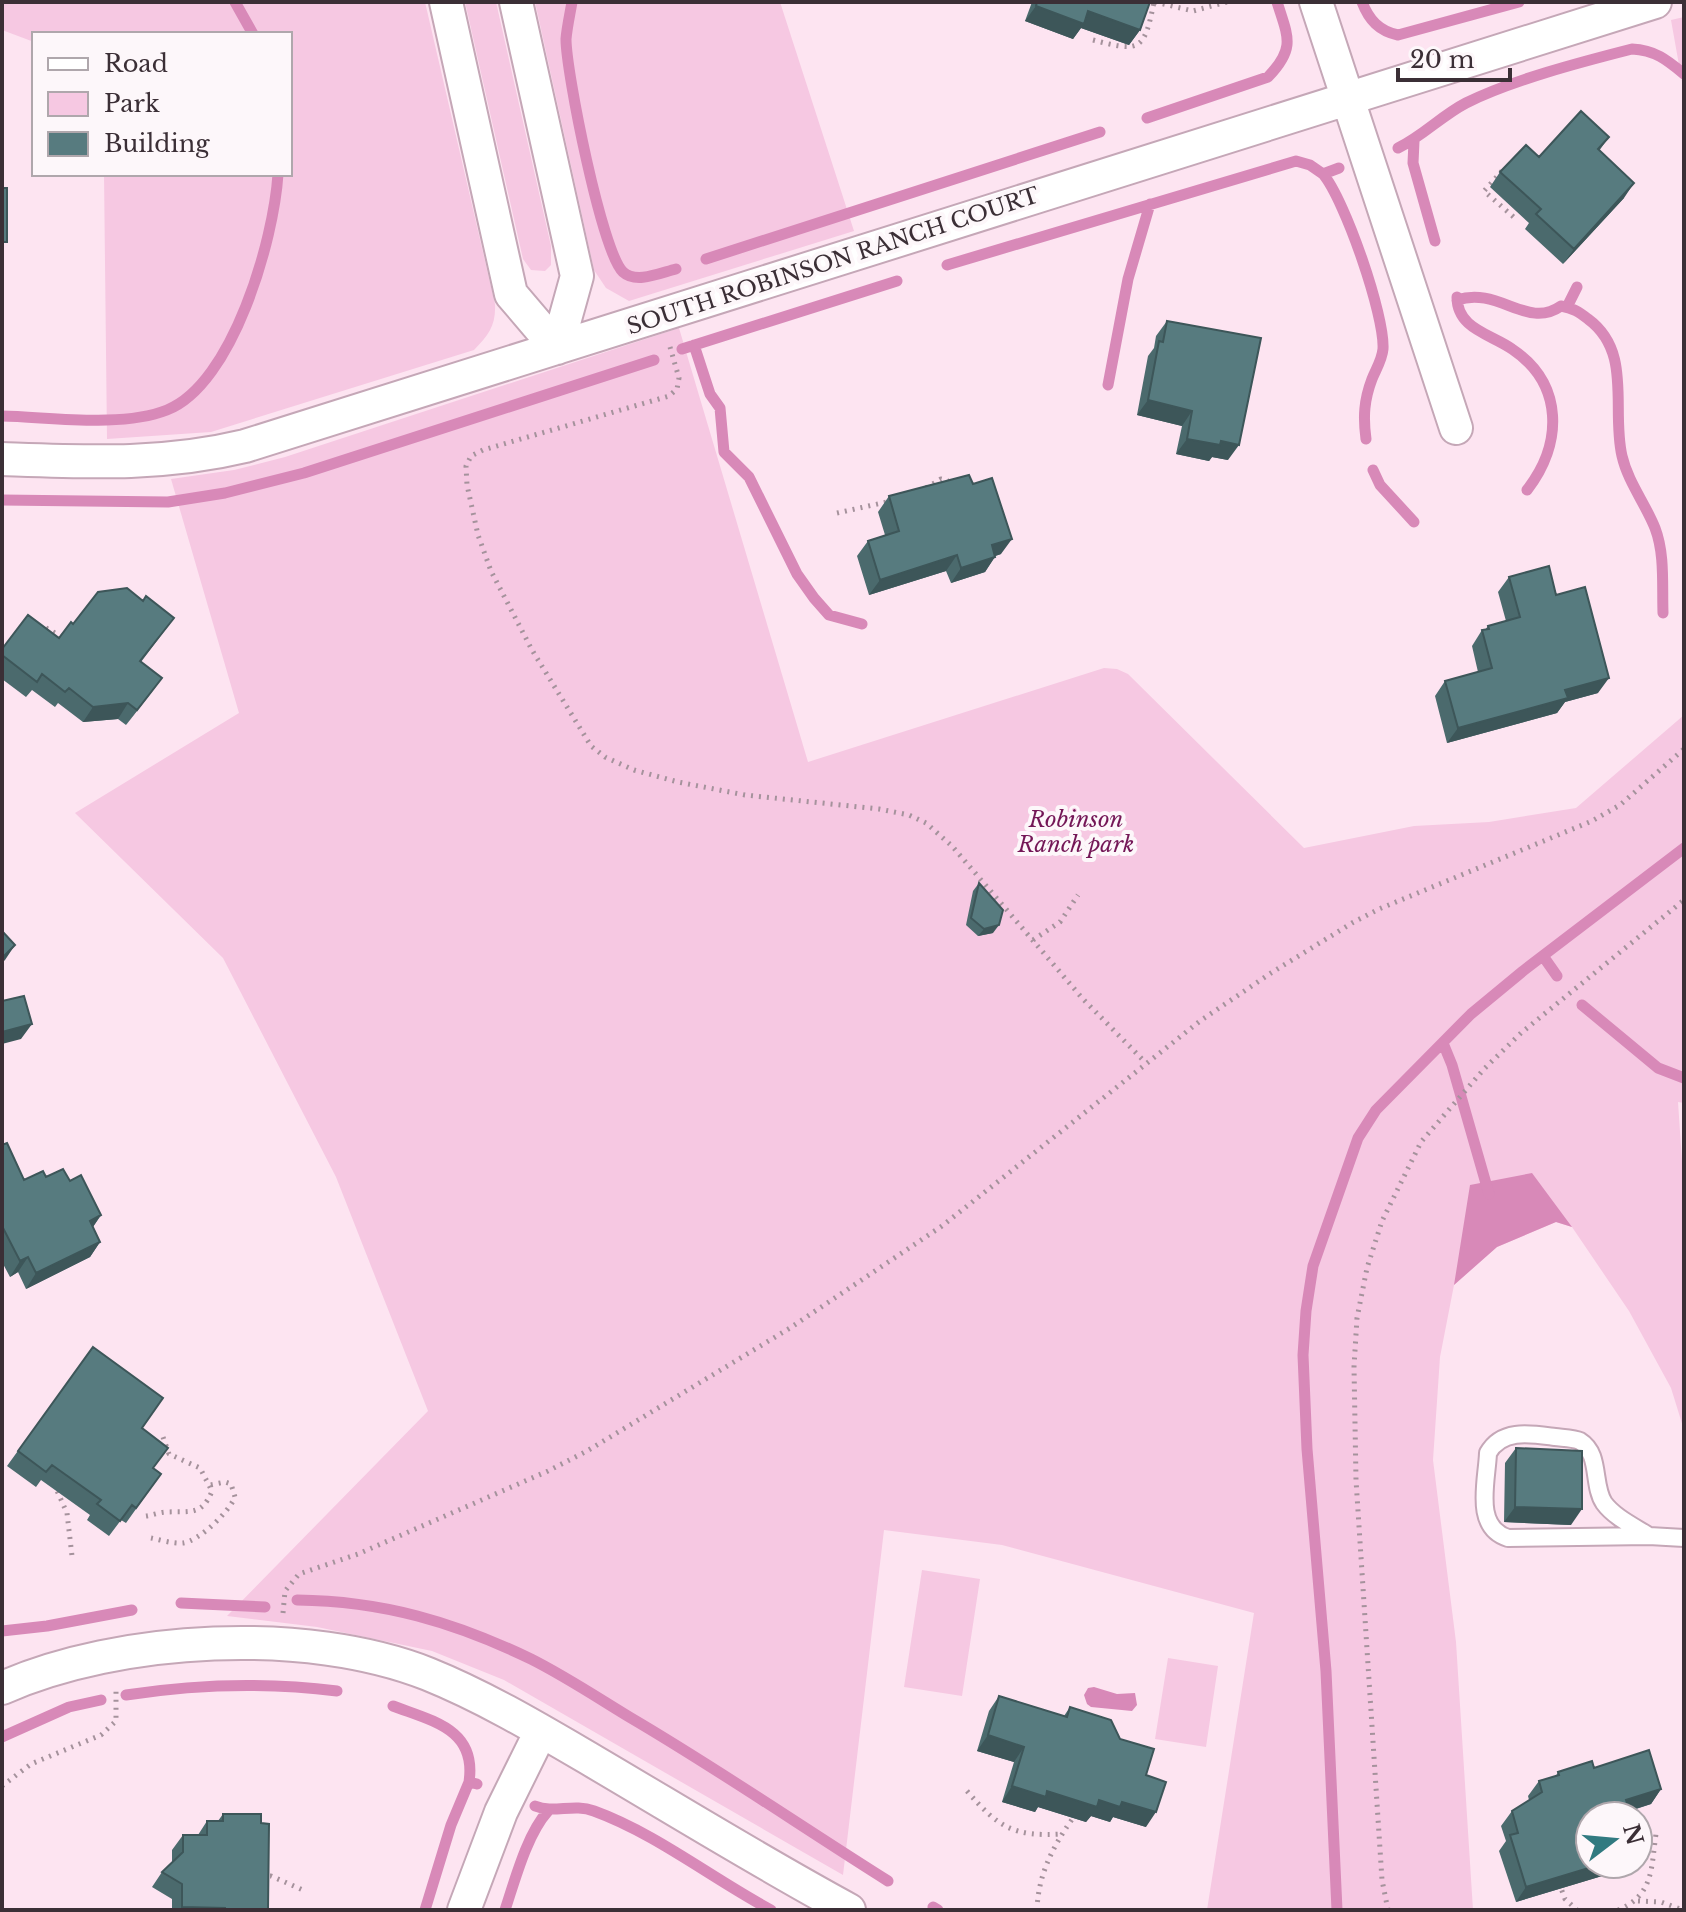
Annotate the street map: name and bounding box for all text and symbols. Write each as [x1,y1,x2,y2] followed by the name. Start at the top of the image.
[32,32,292,176] legend
[1398,32,1510,82] scale bar
[1410,45,1475,74] text: 20 m
[104,49,168,78] text: Road
[104,89,160,118] text: Park
[104,129,210,158] text: Building
[624,181,1043,341] street label: SOUTH ROBINSON RANCH COURT
[1017,806,1134,858] park label: Robinson Ranch park
[1574,1800,1654,1880] north arrow
[1617,1821,1649,1849] text: N

